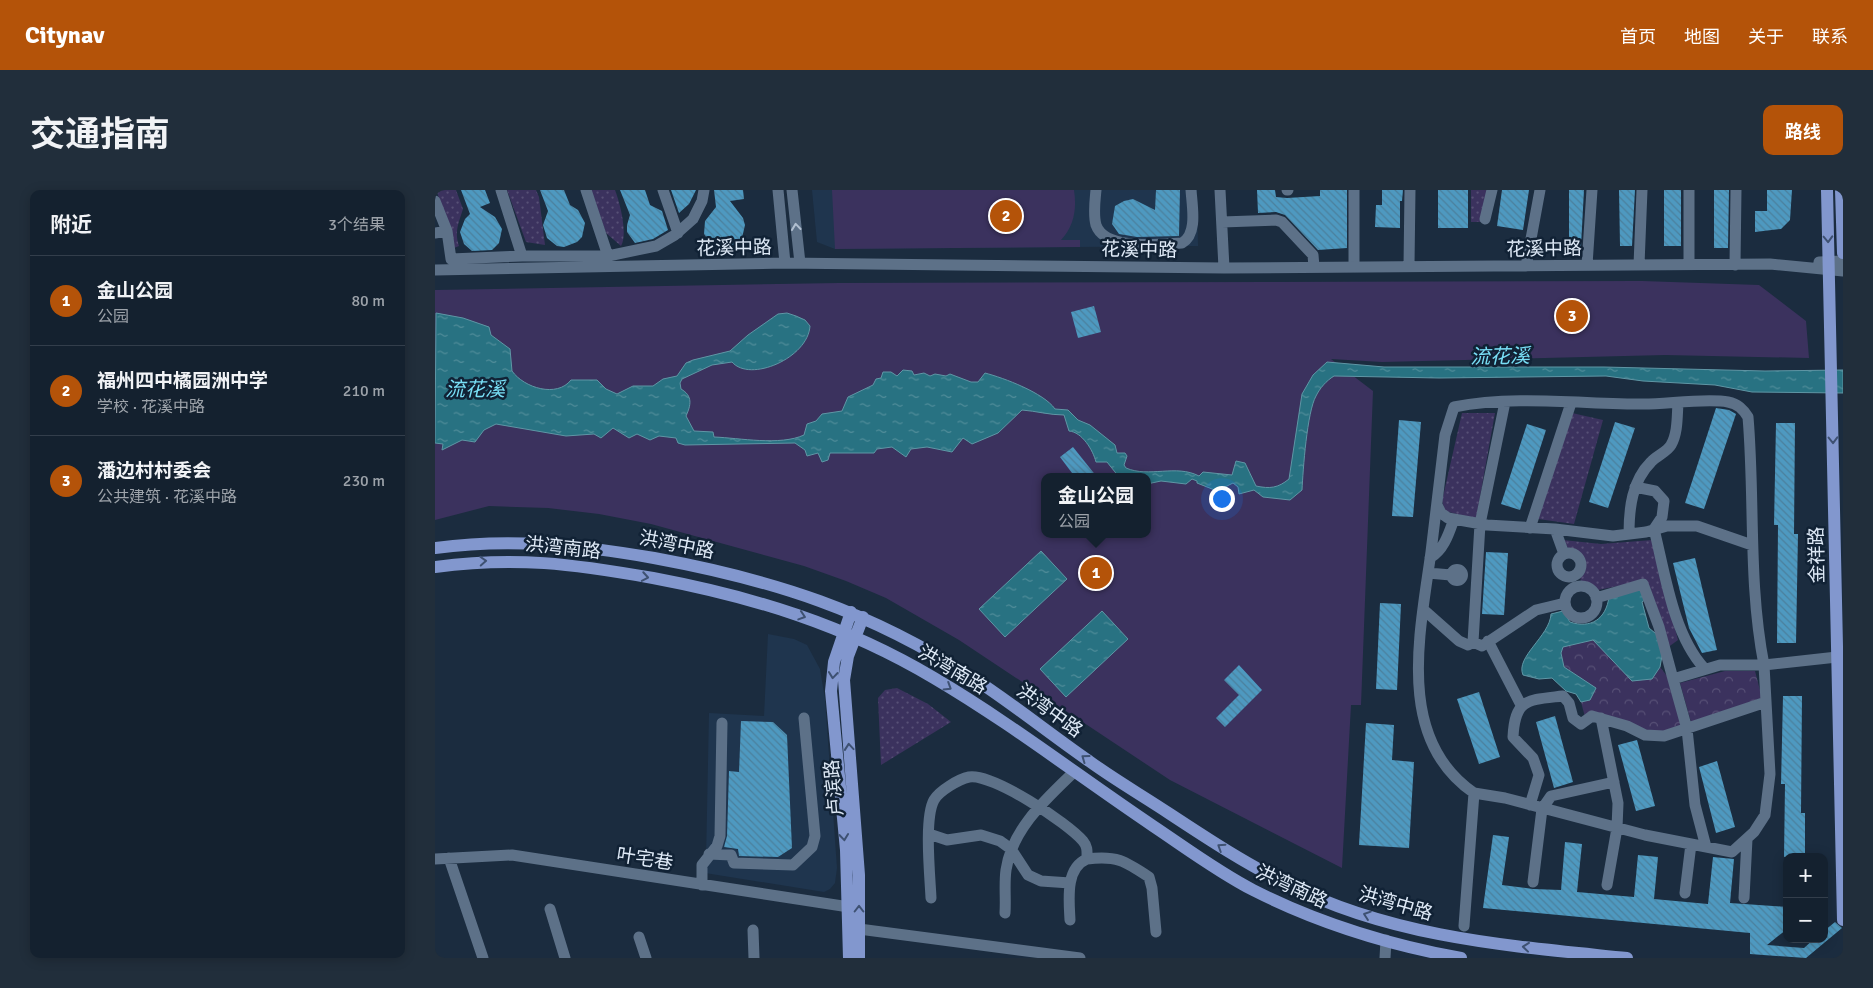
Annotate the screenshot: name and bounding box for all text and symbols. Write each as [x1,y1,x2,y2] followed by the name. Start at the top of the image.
[25,20,104,50] text: Citynav
[1620,26,1656,48] text: 首页
[1684,26,1720,48] text: 地图
[1748,26,1784,48] text: 关于
[1812,26,1848,48] text: 联系
[1763,105,1843,155] button: 路线
[30,113,170,156] text: 交通指南
[990,197,1022,235] pin: 2
[50,212,92,238] text: 附近
[328,215,385,235] text: 3个结果
[791,222,802,230] one-way arrow
[696,235,772,261] street label: 花溪中路
[1823,235,1833,243] one-way arrow
[1506,236,1582,262] street label: 花溪中路
[1101,237,1177,263] street label: 花溪中路
[97,279,173,303] text: 金山公园
[62,291,70,311] text: 1
[351,291,385,311] text: 80 m
[1556,297,1588,335] pin: 3
[97,307,129,327] text: 公园
[1470,343,1532,370] water label: 流花溪
[97,369,268,393] text: 福州四中橘园洲中学
[445,377,507,402] water label: 流花溪
[62,381,70,401] text: 2
[343,381,385,401] text: 210 m
[97,397,205,417] text: 学校 · 花溪中路
[1828,436,1839,444] one-way arrow
[97,459,211,483] text: 潘边村村委会
[62,471,70,491] text: 3
[343,471,385,491] text: 230 m
[1041,473,1151,538] popup
[1058,484,1134,508] text: 金山公园
[1209,486,1235,512] your location
[97,487,237,507] text: 公共建筑 · 花溪中路
[1058,512,1090,532] text: 公园
[637,526,716,564] street label: 洪湾中路
[1805,526,1829,584] street label: 金祥路
[524,532,602,564] street label: 洪湾南路
[1080,554,1112,592] pin: 1
[480,556,488,567] one-way arrow
[640,571,649,581] one-way arrow
[798,610,806,620] one-way arrow
[914,640,991,700] street label: 洪湾南路
[827,671,838,679] one-way arrow
[1012,679,1087,743] street label: 洪湾中路
[943,680,952,690] one-way arrow
[844,743,855,751] one-way arrow
[1081,755,1090,764] one-way arrow
[820,758,848,817] street label: 卢滨路
[839,833,850,841] one-way arrow
[615,843,675,875] street label: 叶宅巷
[1217,843,1226,853] one-way arrow
[1783,853,1828,943] map controls
[1783,853,1828,898] button: +
[1252,860,1331,914] street label: 洪湾南路
[1356,882,1436,926] street label: 洪湾中路
[1783,898,1828,943] button: −
[854,905,864,913] one-way arrow
[1364,911,1372,921] one-way arrow
[1522,942,1530,953] one-way arrow

